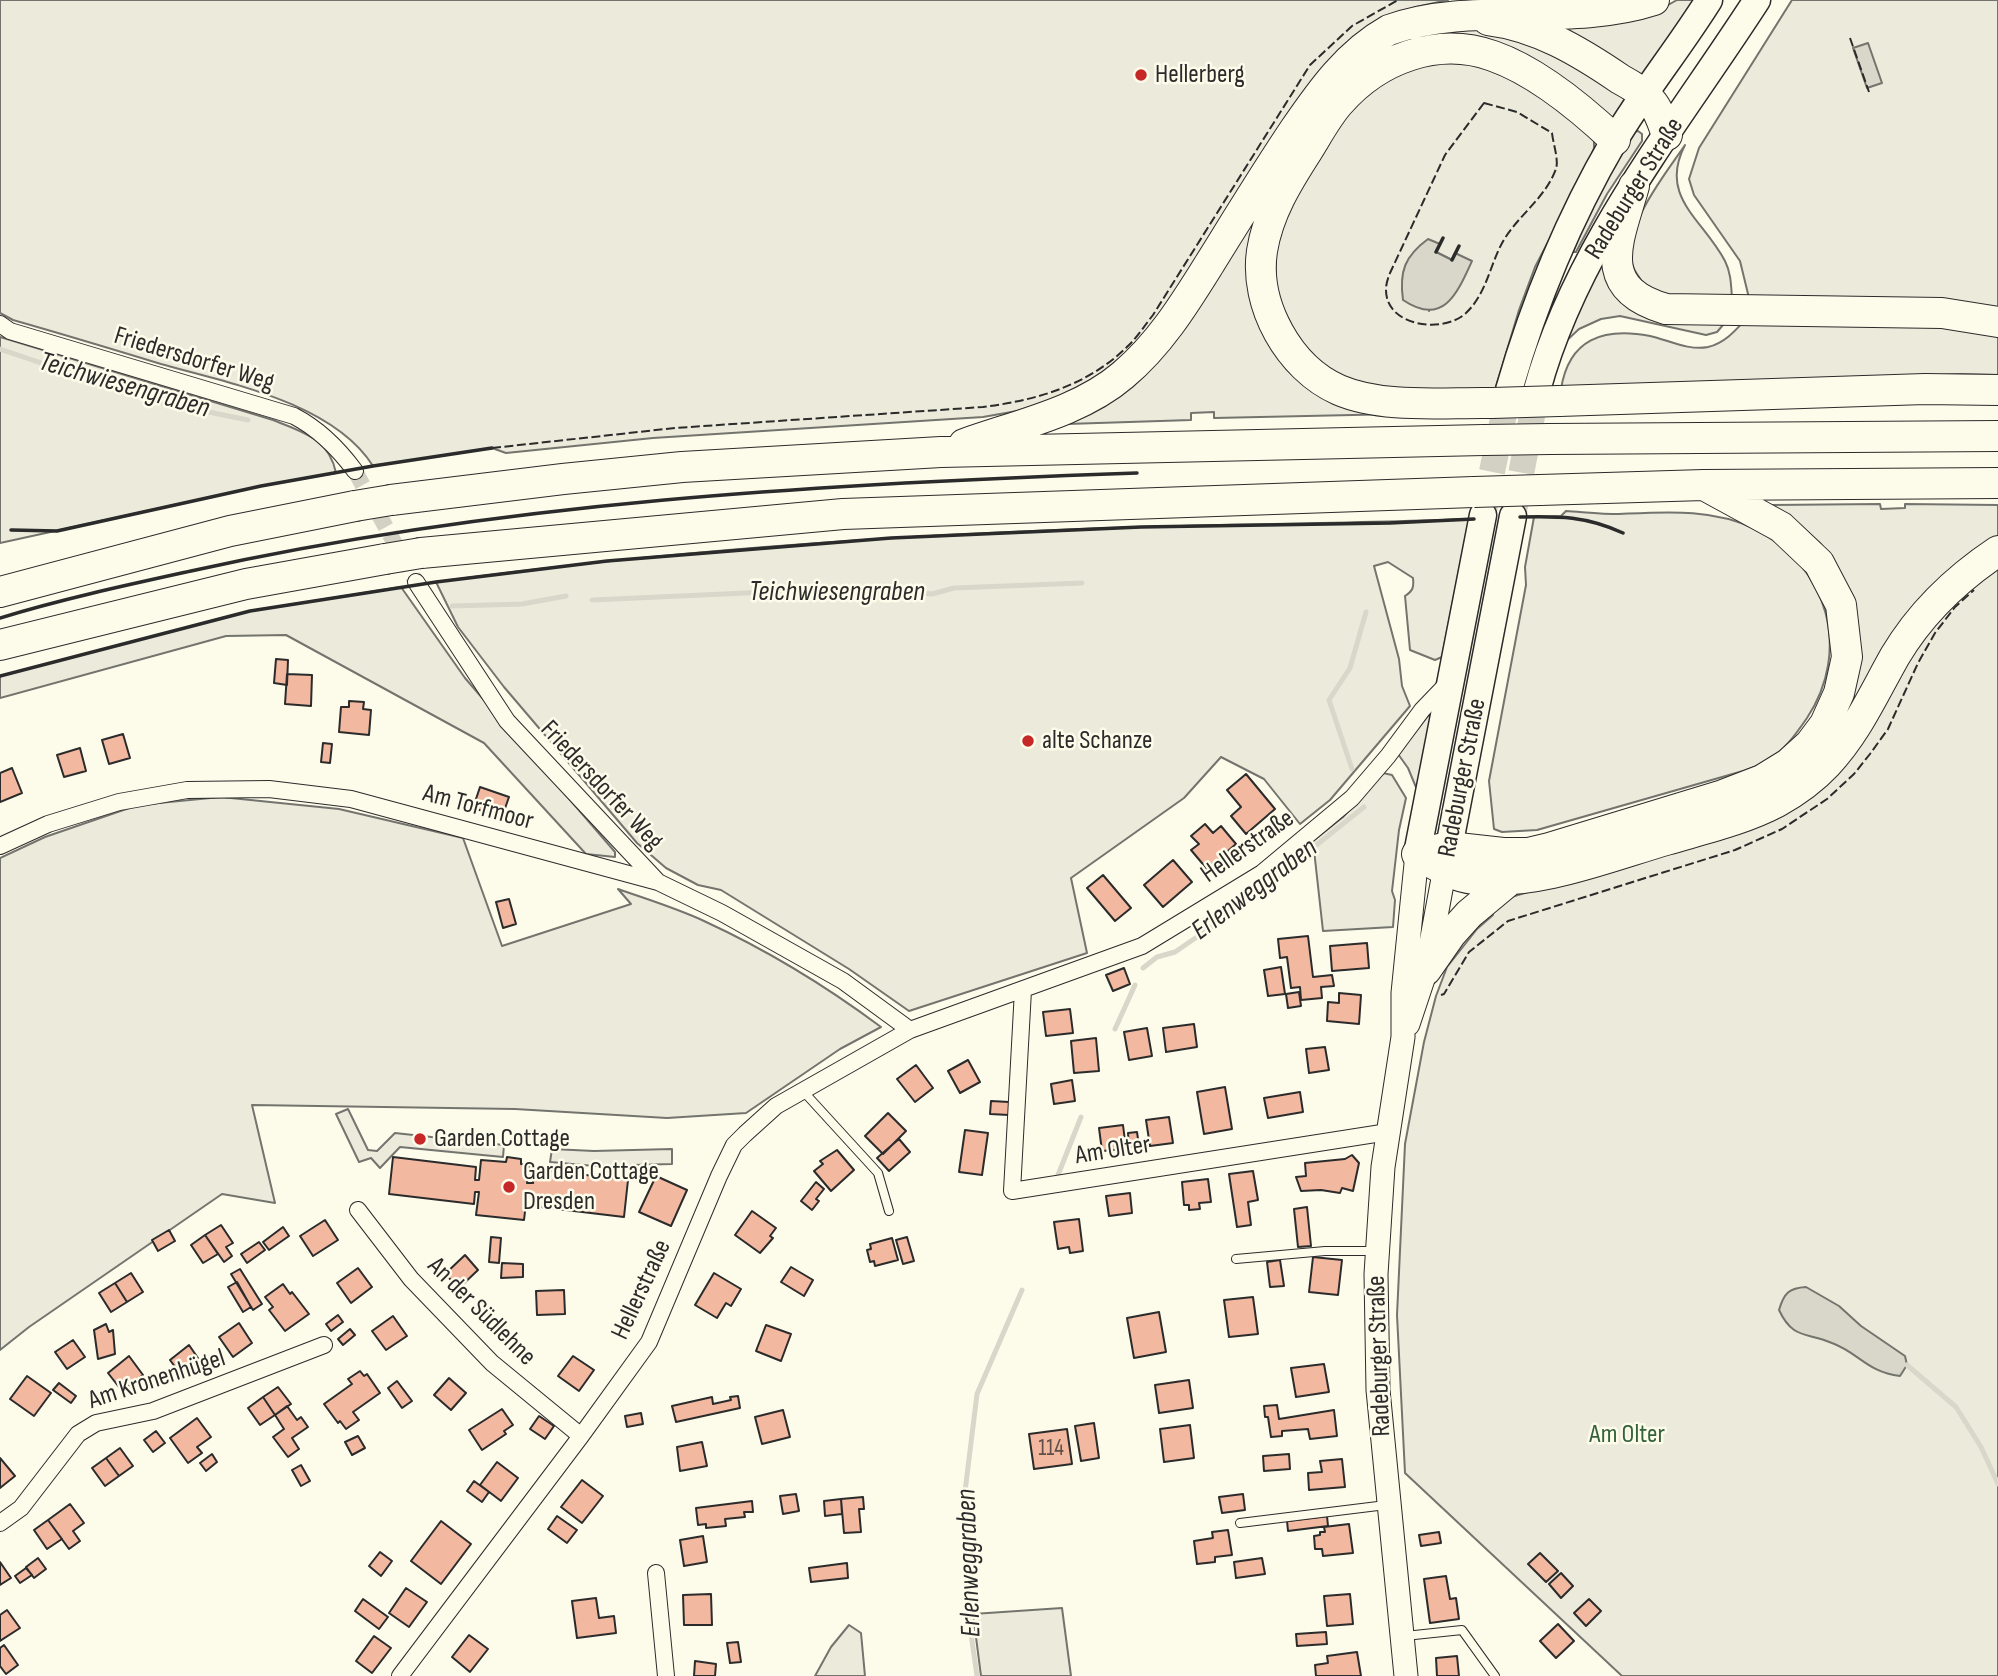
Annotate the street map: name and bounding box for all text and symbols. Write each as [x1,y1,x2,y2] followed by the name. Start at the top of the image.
[1155,59,1245,91] place label: Hellerberg
[1133,67,1149,83] marker: Hellerberg
[1579,112,1691,266] street label: Radeburger Straße
[110,321,278,399] street label: Friedersdorfer Weg
[35,346,213,426] water label: Teichwiesengraben
[749,576,925,610] water label: Teichwiesengraben
[1432,696,1494,860] street label: Radeburger Straße
[533,715,669,857] street label: Friedersdorfer Weg
[1042,725,1152,757] place label: alte Schanze
[1020,733,1036,749] marker: alte Schanze
[419,778,537,838] street label: Am Torfmoor
[1195,804,1301,890] street label: Hellerstraße
[1185,832,1325,948] water label: Erlenweggraben
[434,1123,570,1155] place label: Garden Cottage
[1073,1130,1153,1172] street label: Am Olter
[412,1131,428,1147] marker: Garden Cottage
[523,1156,659,1218] place label: Garden Cottage Dresden
[501,1179,517,1195] marker: Garden Cottage Dresden
[605,1235,679,1345] street label: Hellerstraße
[420,1251,542,1373] street label: An der Südlehne
[1362,1275,1398,1437] street label: Radeburger Straße
[85,1343,229,1417] street label: Am Kronenhügel
[1589,1419,1665,1451] park label: Am Olter
[1038,1435,1064,1463] house number: 114
[951,1488,989,1638] water label: Erlenweggraben

